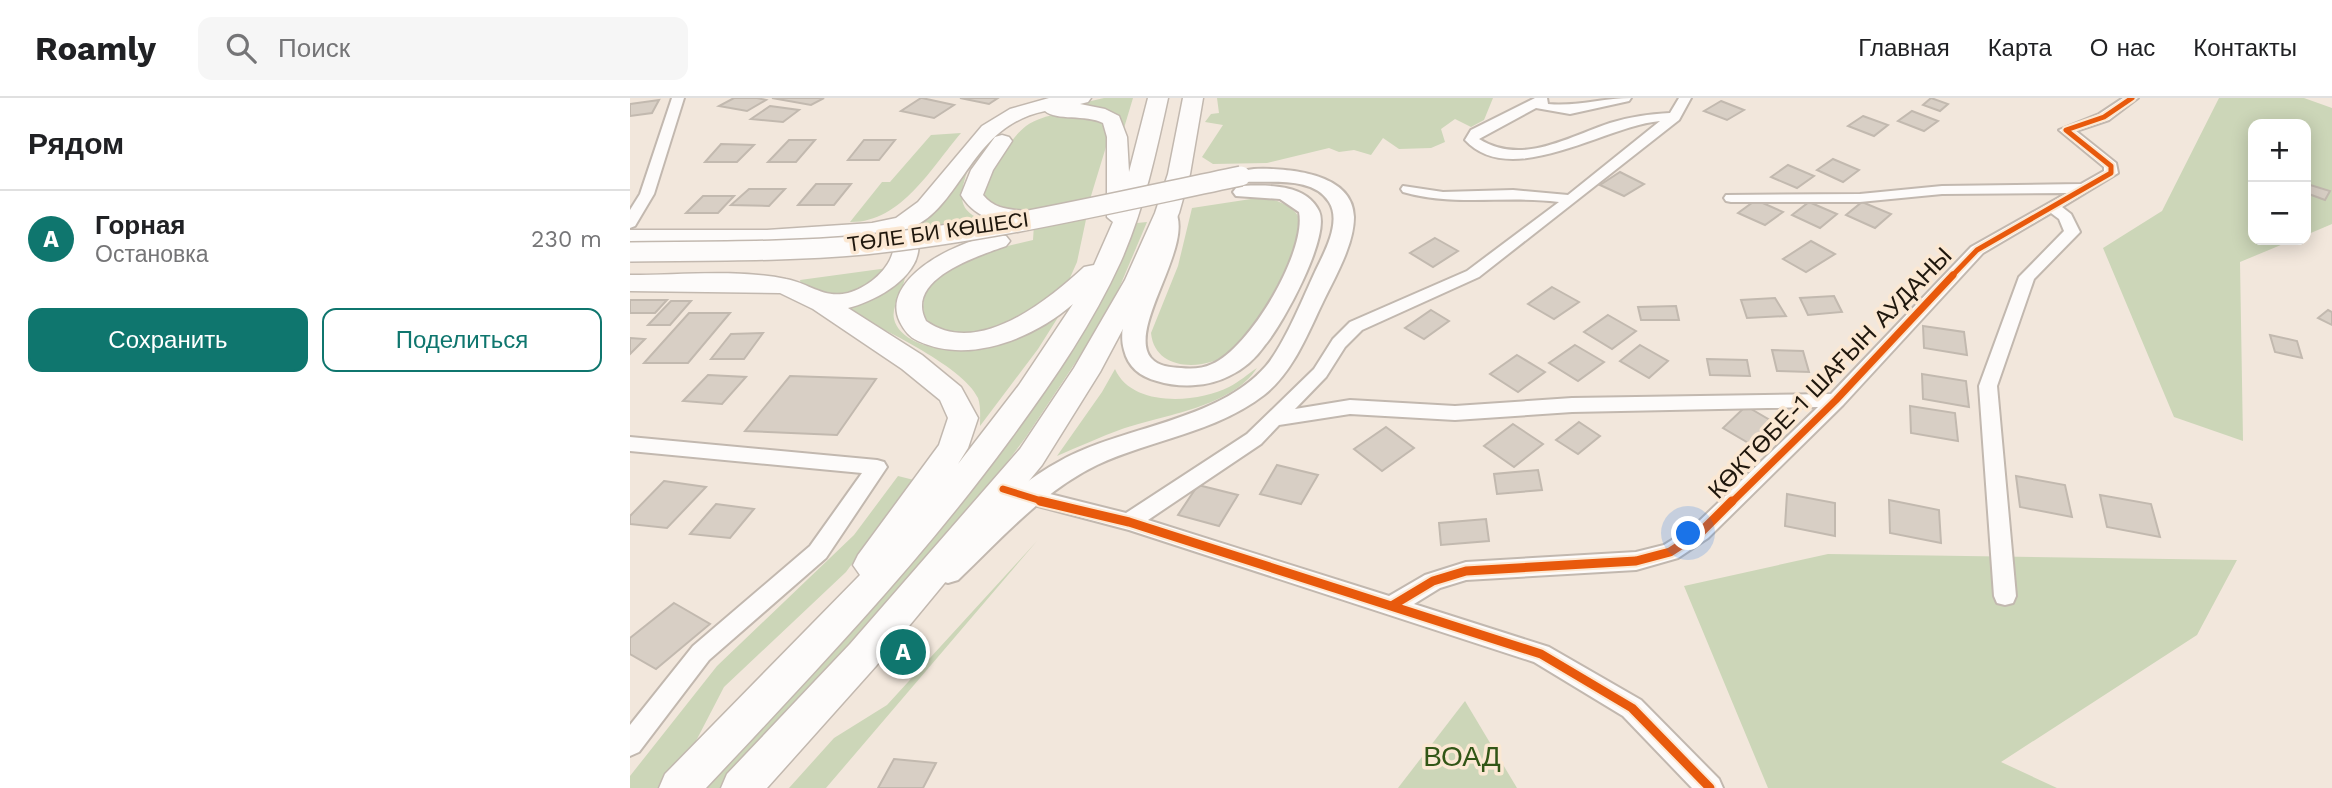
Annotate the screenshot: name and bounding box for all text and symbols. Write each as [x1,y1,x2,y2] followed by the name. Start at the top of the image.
[198,17,688,80] search box
[35,29,156,68] text: Roamly
[222,29,260,67] icon: search
[278,33,350,63] text: Поиск
[1858,34,1950,62] text: Главная
[1988,34,2052,62] text: Карта
[2090,34,2155,62] text: О нас
[2193,34,2297,62] text: Контакты
[2248,119,2311,245] map controls
[2248,119,2311,182] button: +
[28,126,124,161] text: Рядом
[2248,182,2311,245] button: −
[846,206,1030,257] street label: ТӨЛЕ БИ КӨШЕСІ
[95,210,186,240] text: Горная
[43,226,59,253] text: A
[531,226,602,253] text: 230 m
[95,241,209,268] text: Остановка
[1702,242,1958,504] street label: КӨКТӨБЕ-1 ШАҒЫН АУДАНЫ
[28,308,308,372] button: Сохранить
[322,308,602,372] button: Поделиться
[1671,516,1705,550] your location
[880,626,926,678] pin: A
[1423,740,1501,773] park label: ВОАД

